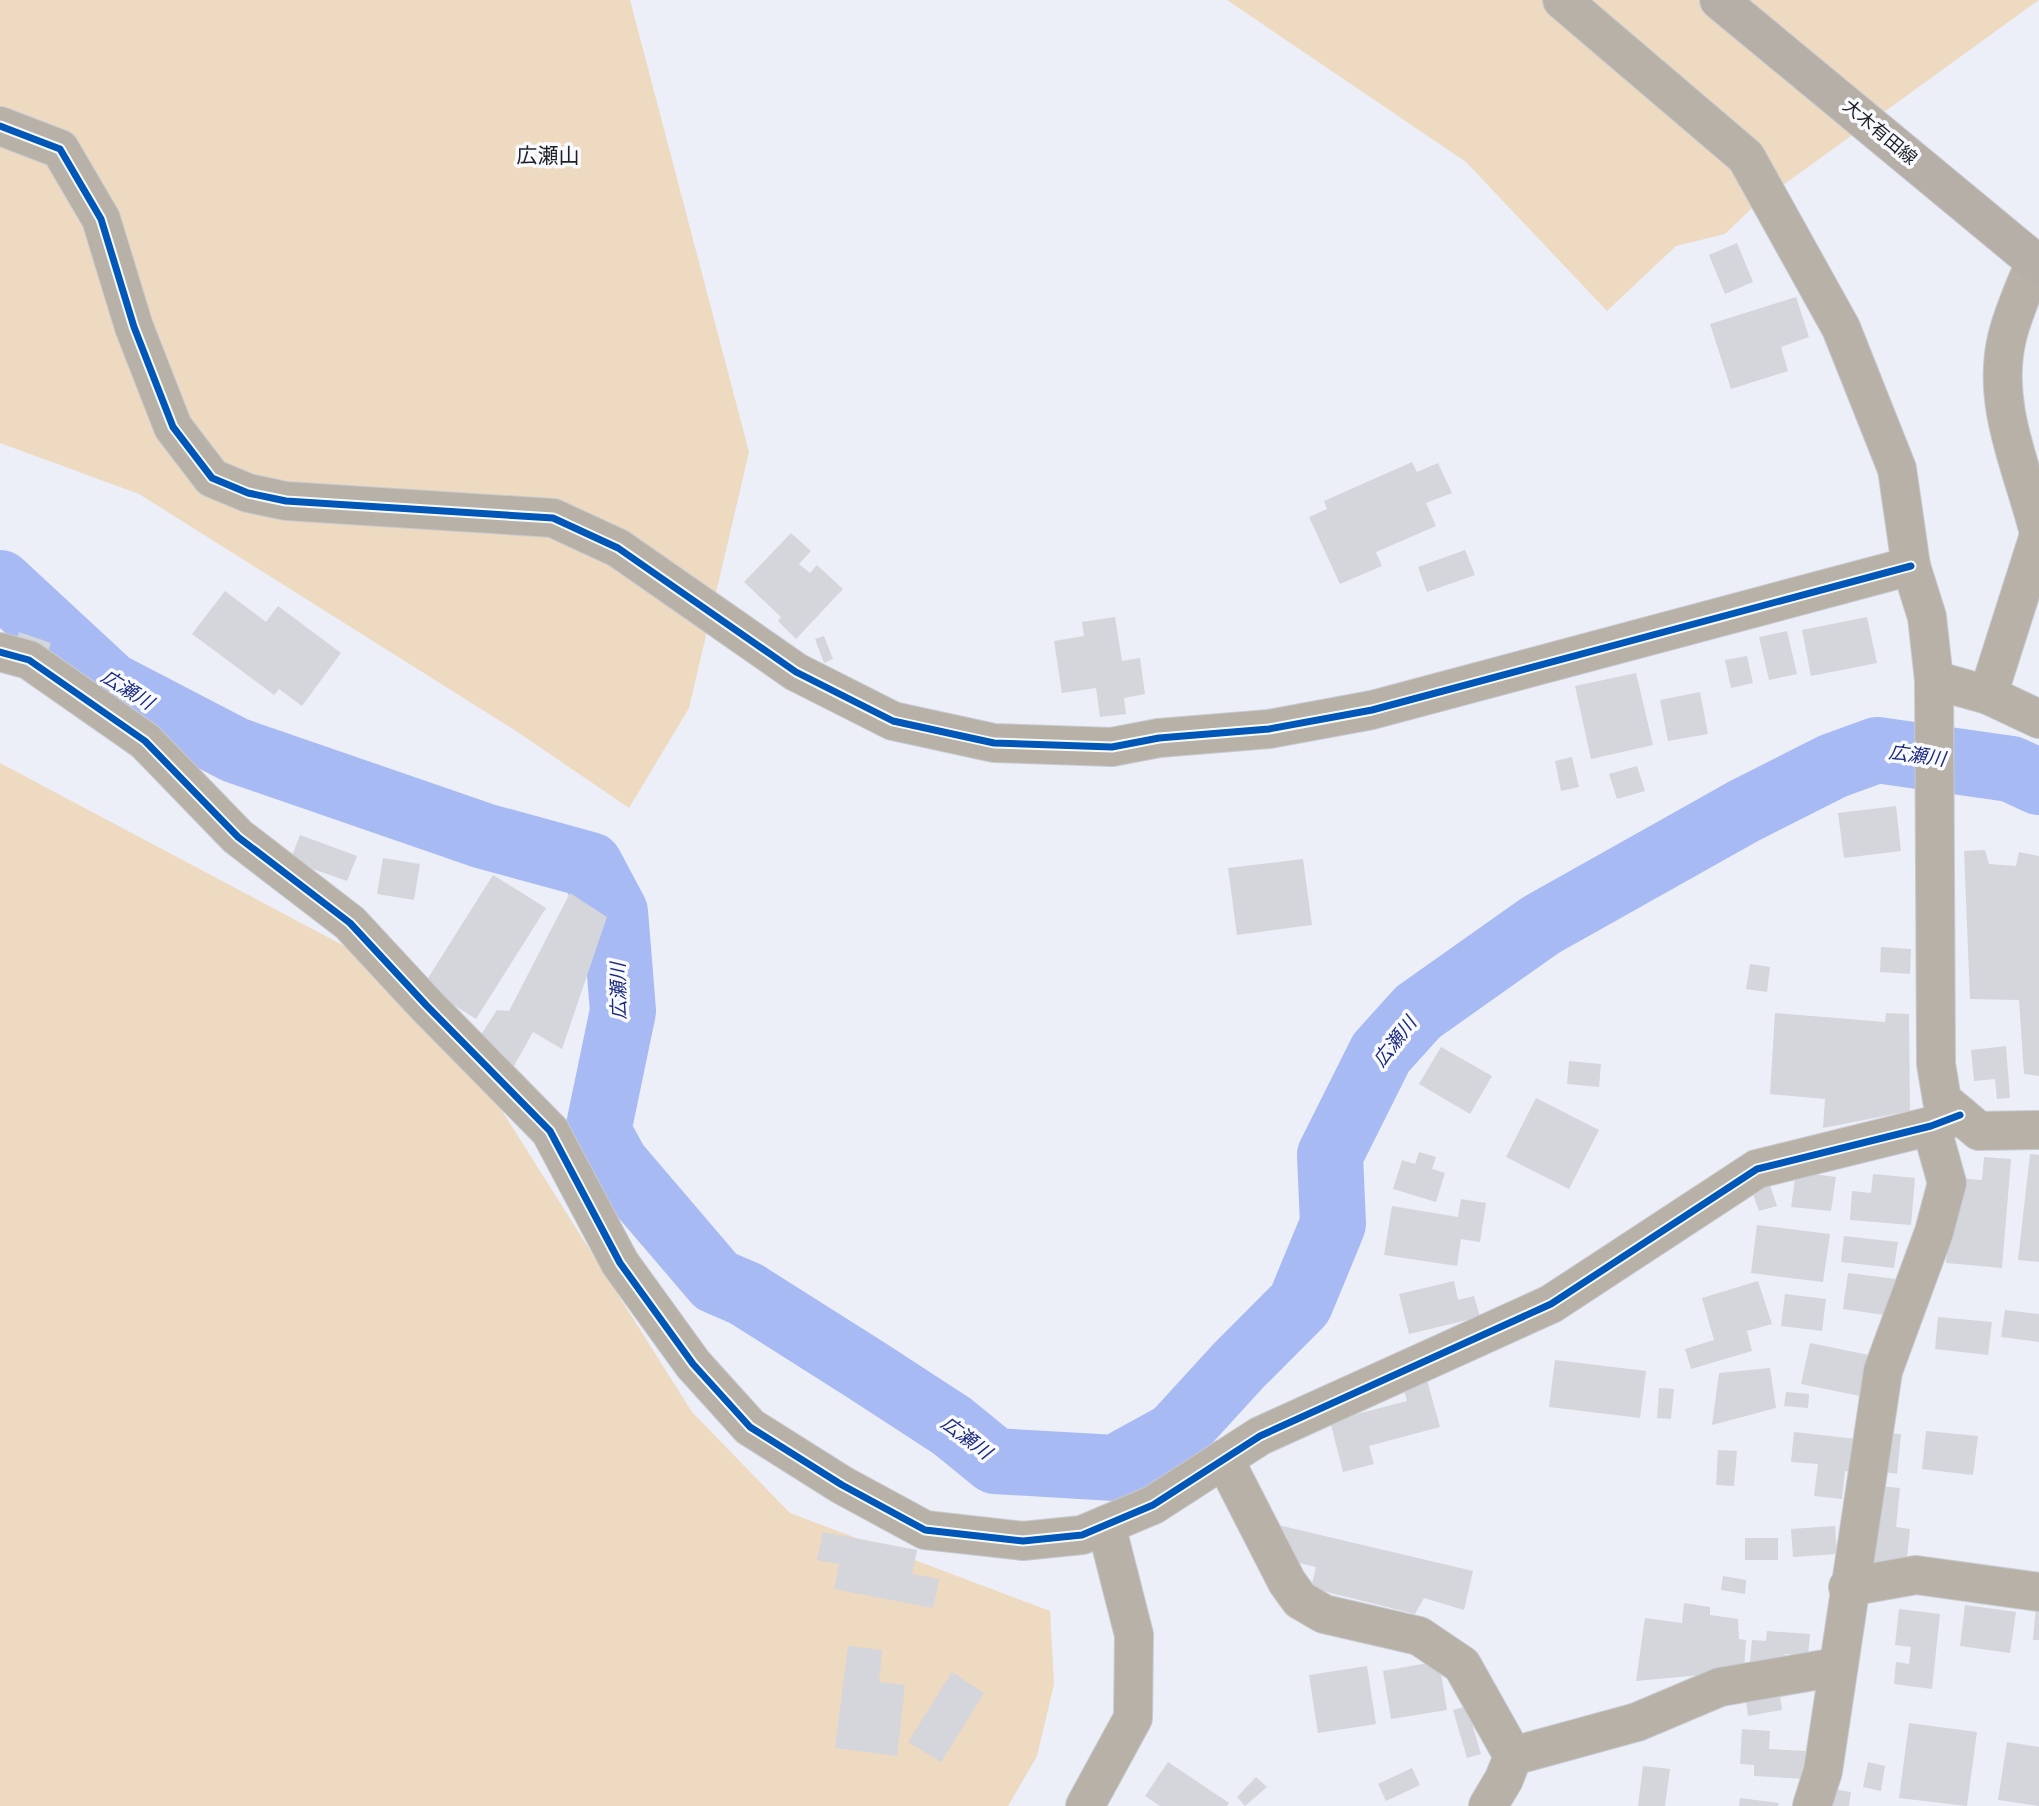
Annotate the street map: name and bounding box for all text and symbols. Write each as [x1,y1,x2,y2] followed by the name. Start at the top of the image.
[1838,94,1922,170] street label: 大木有田線
[517,142,580,170] district label: 広瀬山
[96,664,160,717] water label: 広瀬川
[1887,739,1949,773] water label: 広瀬川
[605,960,632,1020] water label: 広瀬川
[1367,1010,1424,1072] water label: 広瀬川
[935,1410,998,1467] water label: 広瀬川

